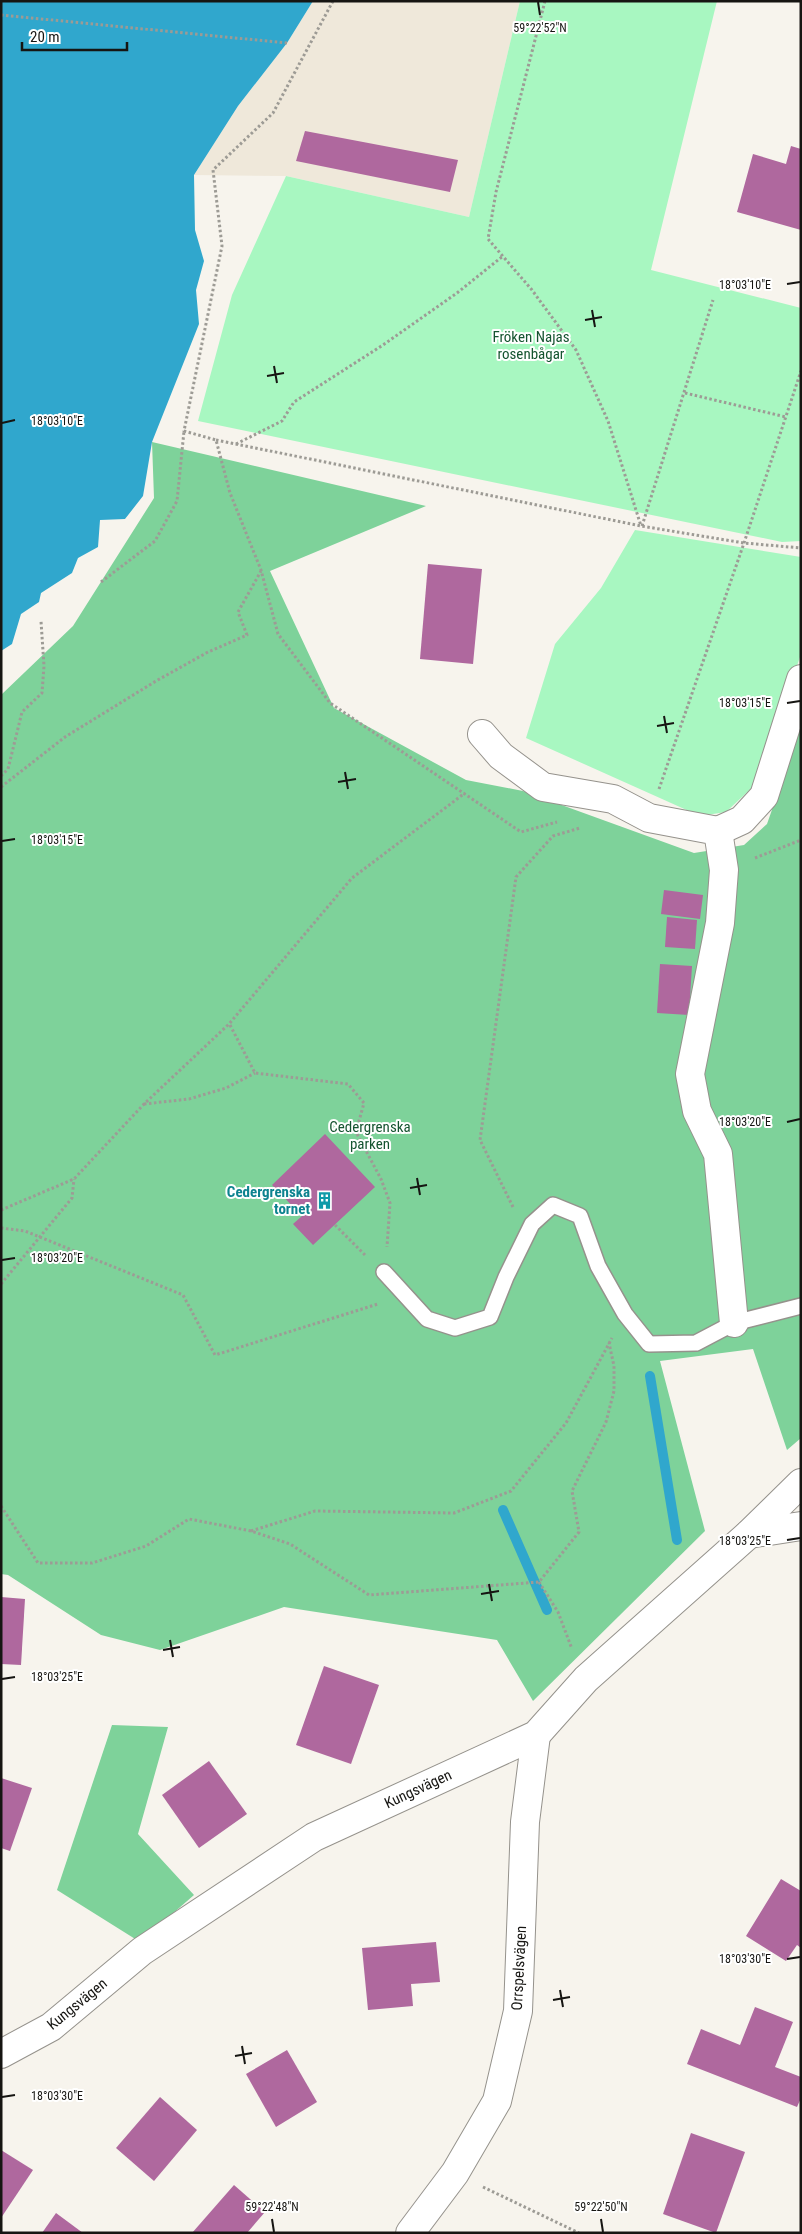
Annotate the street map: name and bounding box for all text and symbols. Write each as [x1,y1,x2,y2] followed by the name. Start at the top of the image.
[22,20,128,52] scale bar
[513,21,567,35] text: 59°22'52"N
[30,28,60,46] text: 20 m
[719,278,771,292] text: 18°03'10"E
[492,328,570,363] park label: Fröken Najas rosenbågar
[31,414,83,428] text: 18°03'10"E
[719,696,771,710] text: 18°03'15"E
[31,833,83,847] text: 18°03'15"E
[719,1115,771,1129] text: 18°03'20"E
[329,1118,411,1153] park label: Cedergrenska parken
[227,1183,310,1218] place label: Cedergrenska tornet
[314,1191,334,1211] building icon: Cedergrenska tornet
[31,1251,83,1265] text: 18°03'20"E
[719,1534,771,1548] text: 18°03'25"E
[31,1670,83,1684] text: 18°03'25"E
[382,1766,454,1812] street label: Kungsvägen
[508,1925,530,2011] street label: Orrspelsvägen
[719,1952,771,1966] text: 18°03'30"E
[43,1974,111,2034] street label: Kungsvägen
[31,2089,83,2103] text: 18°03'30"E
[245,2200,299,2214] text: 59°22'48"N
[574,2200,628,2214] text: 59°22'50"N

